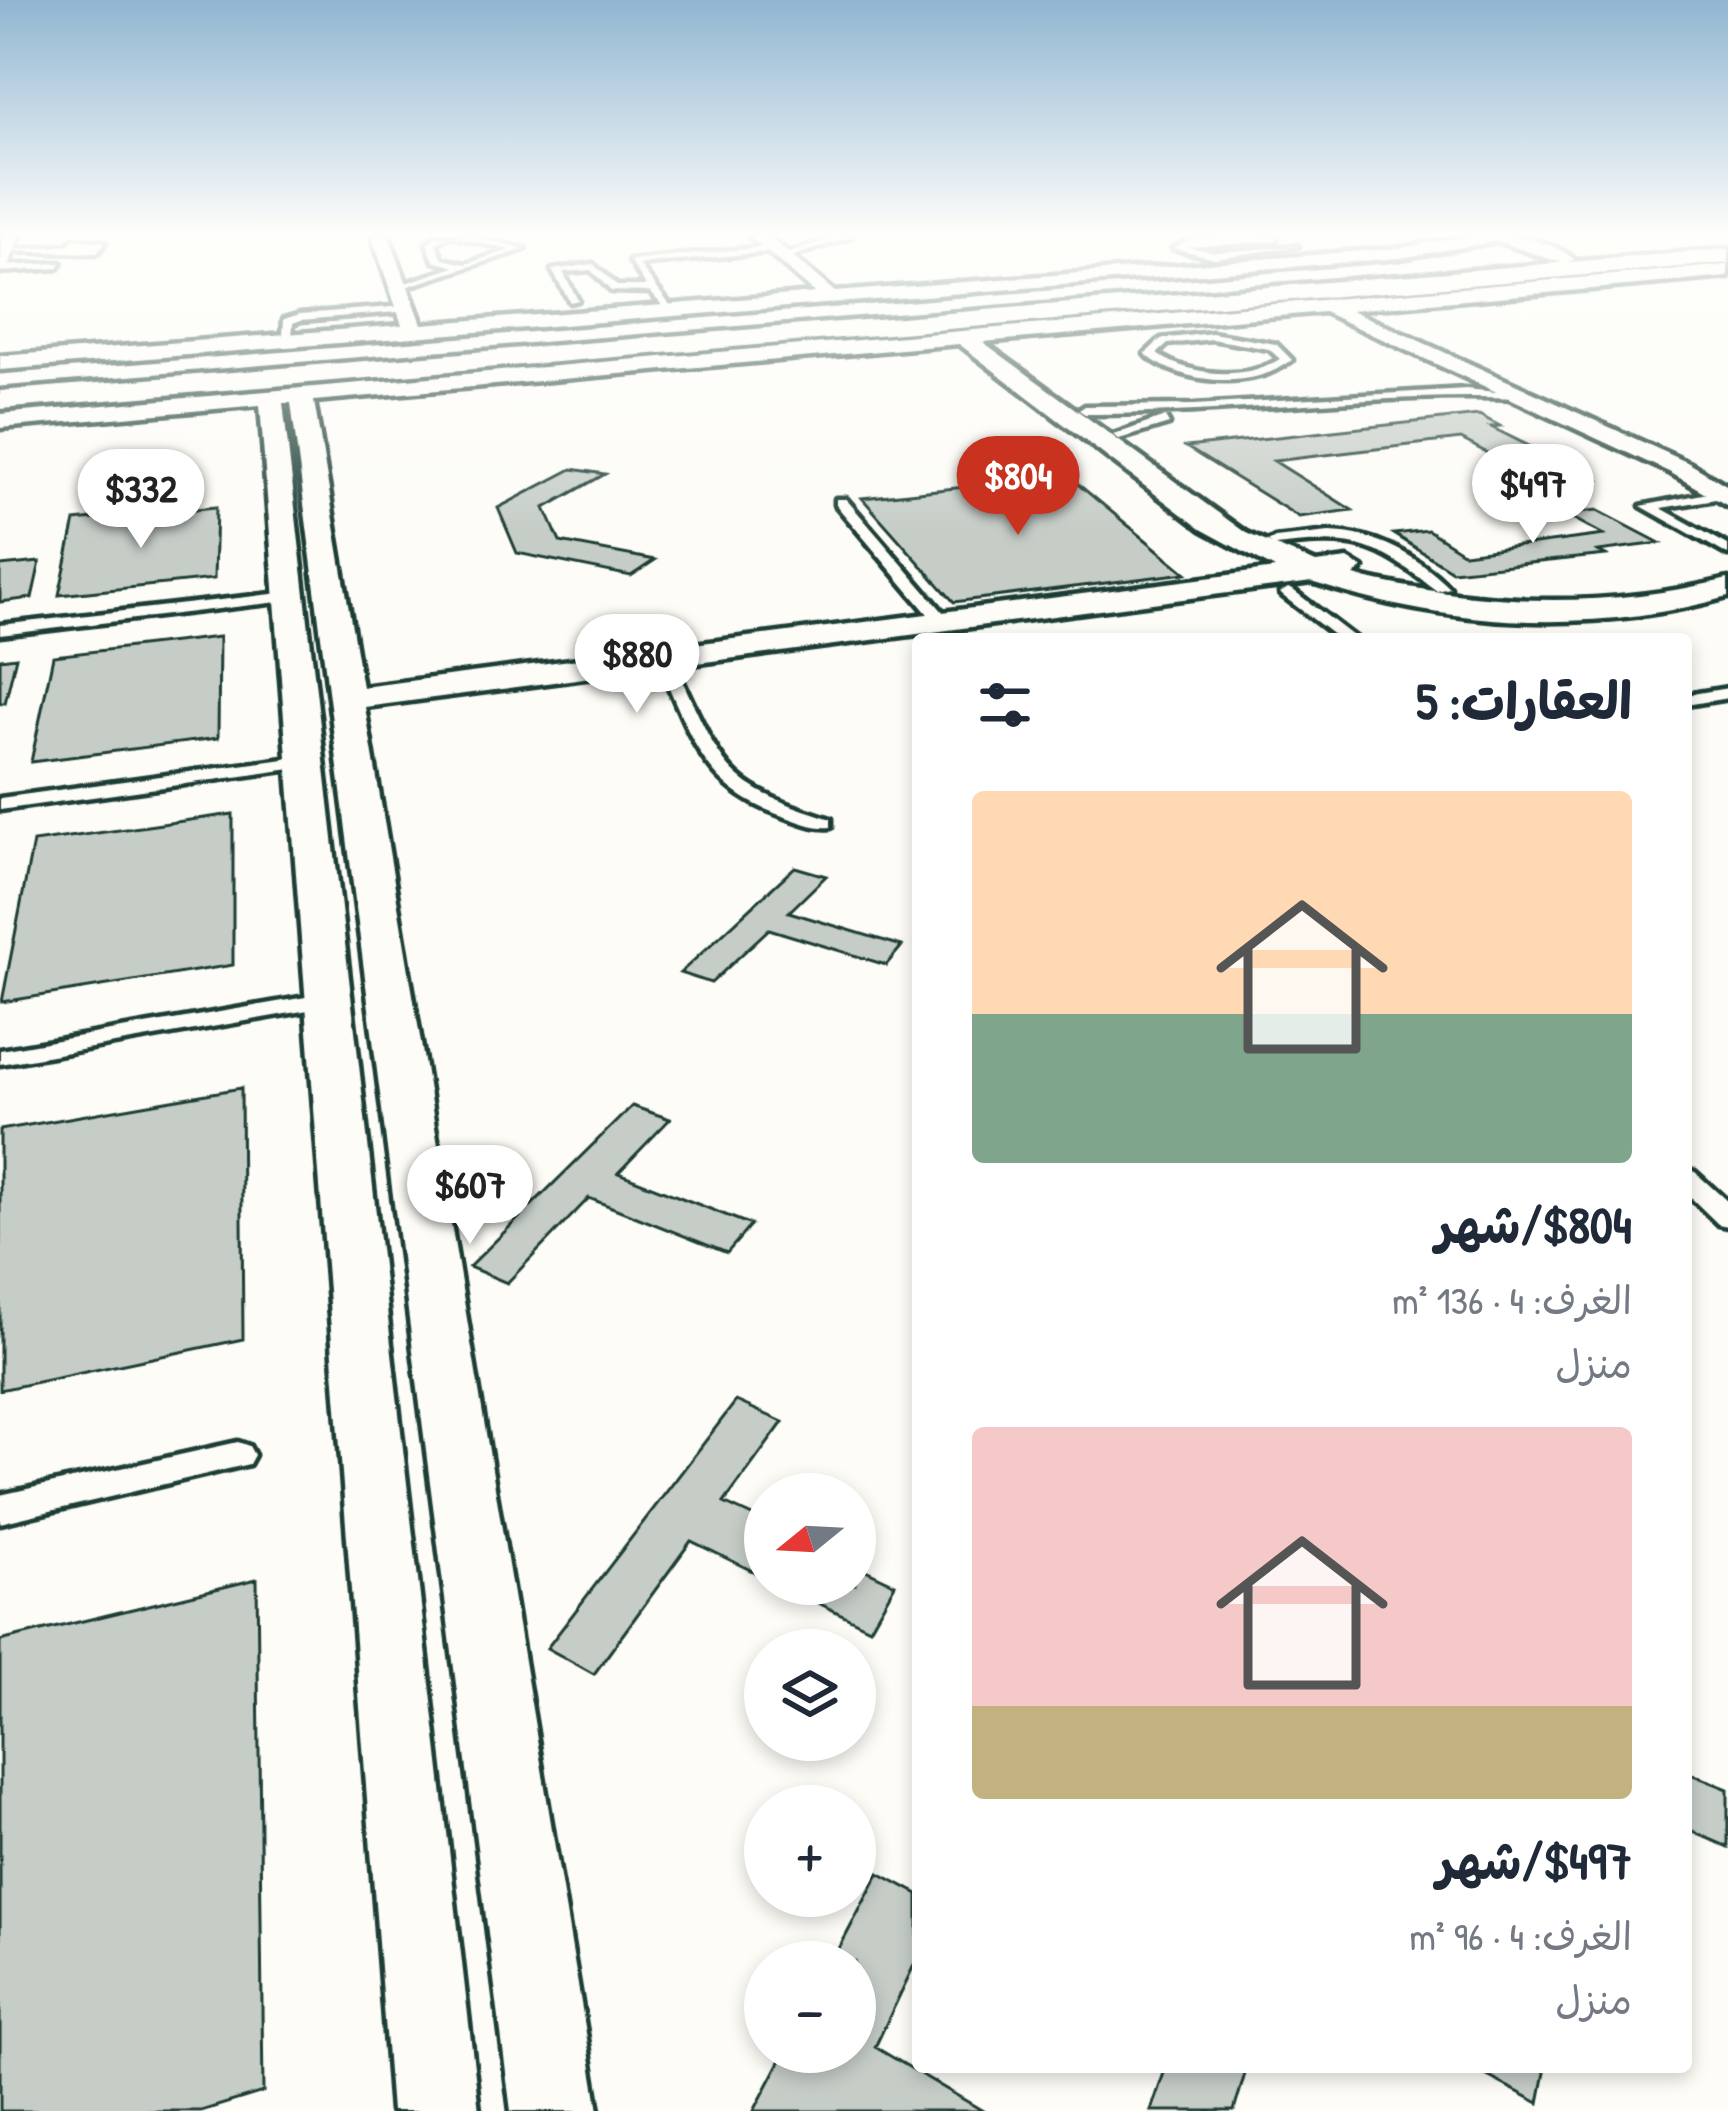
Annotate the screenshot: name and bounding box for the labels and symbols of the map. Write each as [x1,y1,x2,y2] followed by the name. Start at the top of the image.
[947,436,1089,538] pin: $804
[1462,444,1604,546] pin: $497
[70,449,212,551] pin: $332
[566,614,708,716] pin: $880
[399,1145,541,1247] pin: $607
[744,1473,876,1605] north arrow

